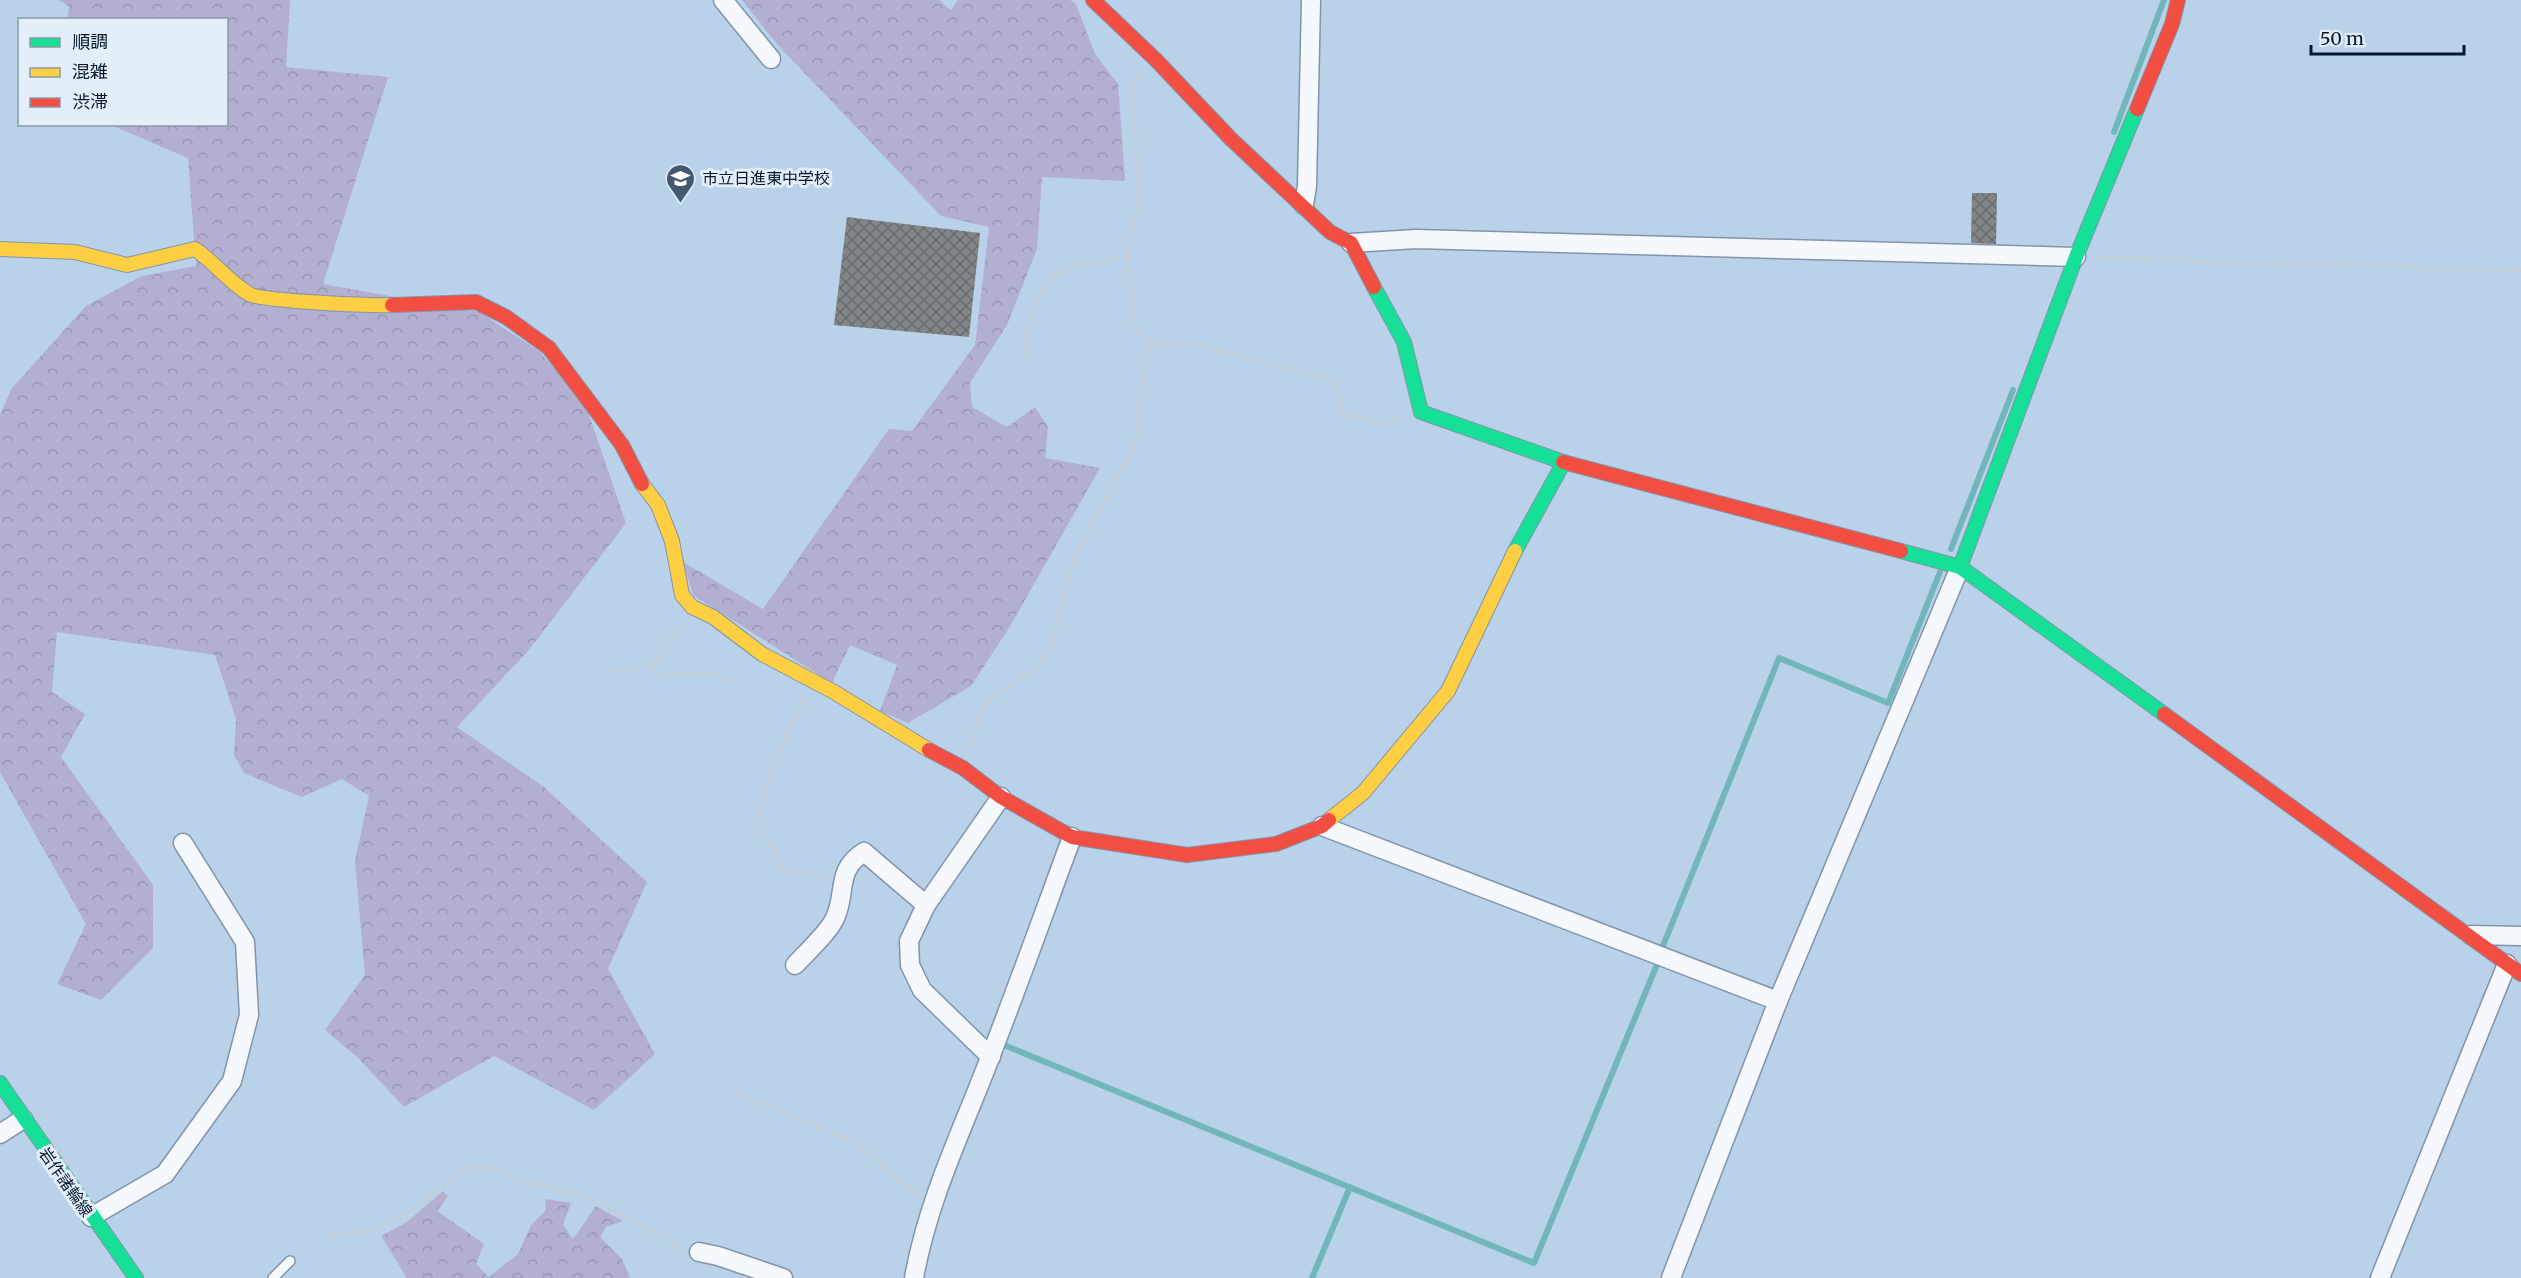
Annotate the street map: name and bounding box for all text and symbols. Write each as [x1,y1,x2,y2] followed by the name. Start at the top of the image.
[18,18,228,126] legend
[2311,18,2464,56] scale bar
[2320,27,2364,50] text: 50 m
[72,30,108,53] text: 順調
[72,60,108,83] text: 混雑
[72,90,108,113] text: 渋滞
[665,162,697,204] school or university icon: 市立日進東中学校
[702,168,830,188] place label: 市立日進東中学校
[35,1143,97,1221] street label: 岩作諸輪線

